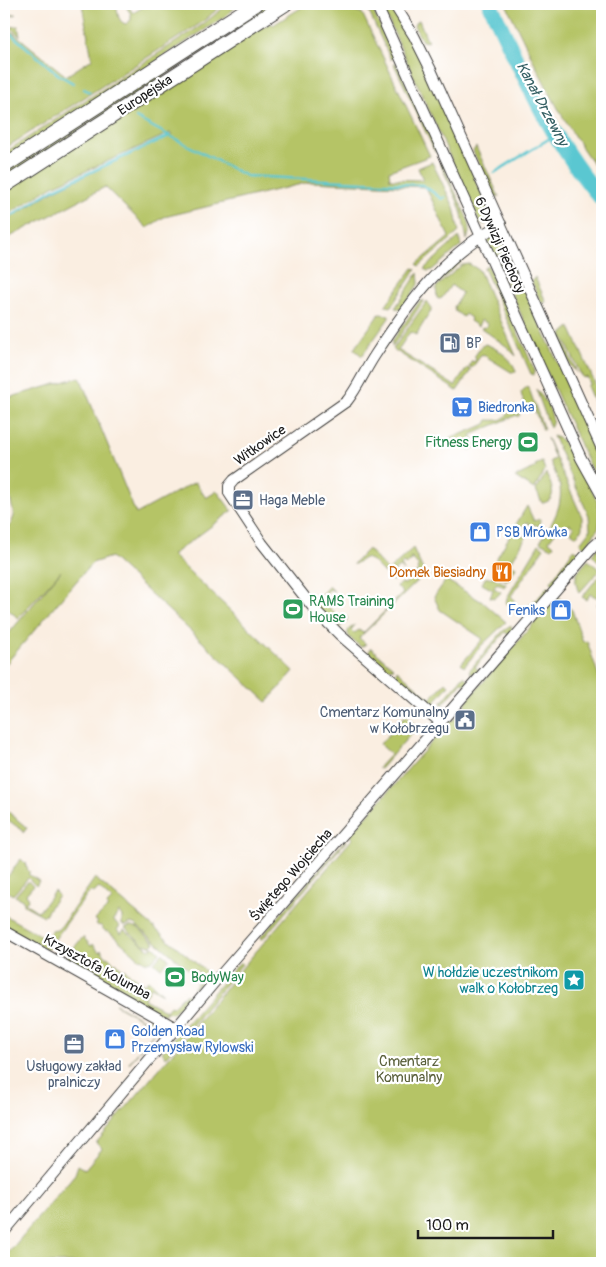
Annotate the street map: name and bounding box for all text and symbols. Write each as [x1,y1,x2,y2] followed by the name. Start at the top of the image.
[512,59,573,152] water label: Kanał Drzewny
[114,71,176,119] street label: Europejska
[471,194,529,296] street label: 6 Dywizji Piechoty
[438,331,462,355] fuel station icon: BP
[466,335,482,352] place label: BP
[450,395,474,419] supermarket icon: Biedronka
[478,399,535,416] place label: Biedronka
[231,421,289,469] street label: Witkowice
[516,430,540,454] sports icon: Fitness Energy
[425,434,512,451] place label: Fitness Energy
[231,488,255,512] office icon: Haga Meble
[259,492,325,509] place label: Haga Meble
[468,520,492,544] shop icon: PSB Mrówka
[496,524,567,541] place label: PSB Mrówka
[490,560,514,584] restaurant icon: Domek Biesiadny
[389,564,486,581] place label: Domek Biesiadny
[309,593,394,626] place label: RAMS Training House
[281,597,305,621] sports icon: RAMS Training House
[549,598,573,622] shop icon: Feniks
[508,602,546,619] place label: Feniks
[320,704,449,737] place label: Cmentarz Komunalny w Kołobrzegu
[453,708,477,732] public building icon: Cmentarz Komunalny w Kołobrzegu
[245,825,336,925] street label: Świętego Wojciecha
[40,931,154,1003] street label: Krzysztofa Kolumba
[423,964,558,997] place label: W hołdzie uczestnikom walk o Kołobrzeg
[163,965,187,989] sports icon: BodyWay
[562,968,586,992] place icon: W hołdzie uczestnikom walk o Kołobrzeg
[191,969,244,986] place label: BodyWay
[131,1023,254,1056] place label: Golden Road Przemysław Rylowski
[103,1027,127,1051] shop icon: Golden Road Przemysław Rylowski
[62,1032,86,1056] office icon: Usługowy zakład pralniczy
[376,1053,442,1086] park label: Cmentarz Komunalny
[26,1058,122,1091] place label: Usługowy zakład pralniczy
[418,1207,554,1239] scale bar
[426,1216,469,1235] text: 100 m

